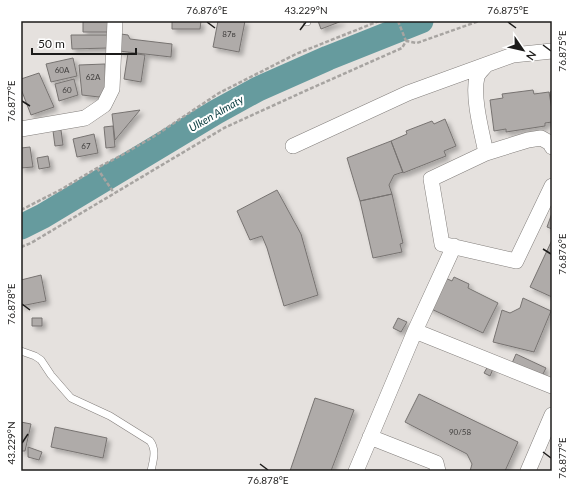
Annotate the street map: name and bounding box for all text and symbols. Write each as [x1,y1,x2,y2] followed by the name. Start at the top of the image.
[186,4,228,16] text: 76.876°E
[284,4,328,16] text: 43.229°N
[487,4,529,16] text: 76.875°E
[222,29,236,39] house number: 87в
[32,30,136,56] scale bar
[503,30,543,70] north arrow
[556,30,568,72] text: 76.875°E
[38,36,65,51] text: 50 m
[524,49,539,63] text: N
[55,65,70,75] house number: 60А
[86,72,101,82] house number: 62А
[5,80,17,122] text: 76.877°E
[62,85,72,95] house number: 60
[186,92,246,134] water label: Ulken Almaty
[81,141,91,151] house number: 67
[556,233,568,275] text: 76.876°E
[5,283,17,325] text: 76.878°E
[5,421,17,465] text: 43.229°N
[449,427,471,437] house number: 90/58
[556,437,568,479] text: 76.877°E
[247,474,289,486] text: 76.878°E

